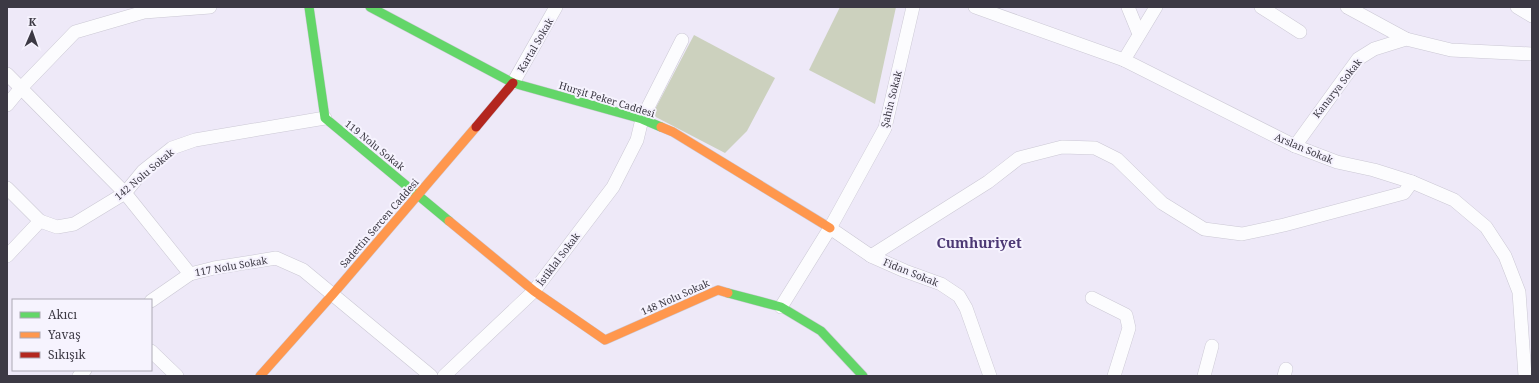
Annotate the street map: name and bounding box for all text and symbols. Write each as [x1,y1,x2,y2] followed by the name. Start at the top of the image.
[12,12,52,52] north arrow
[28,14,38,29] text: K
[514,15,556,75] street label: Kartal Sokak
[1309,55,1365,121] street label: Kanarya Sokak
[877,69,905,129] street label: Şahin Sokak
[557,78,657,120] street label: Hurşit Peker Caddesi
[342,116,408,174] street label: 119 Nolu Sokak
[1272,129,1336,167] street label: Arslan Sokak
[111,145,177,203] street label: 142 Nolu Sokak
[336,175,422,271] street label: Sadettin Sercen Caddesi
[533,229,583,289] street label: İstiklal Sokak
[936,233,1022,252] district label: Cumhuriyet
[194,253,268,279] street label: 117 Nolu Sokak
[881,255,941,289] street label: Fidan Sokak
[639,276,711,318] street label: 148 Nolu Sokak
[12,299,152,371] legend
[48,306,77,323] text: Akıcı
[47,326,81,343] text: Yavaş
[48,346,86,363] text: Sıkışık

